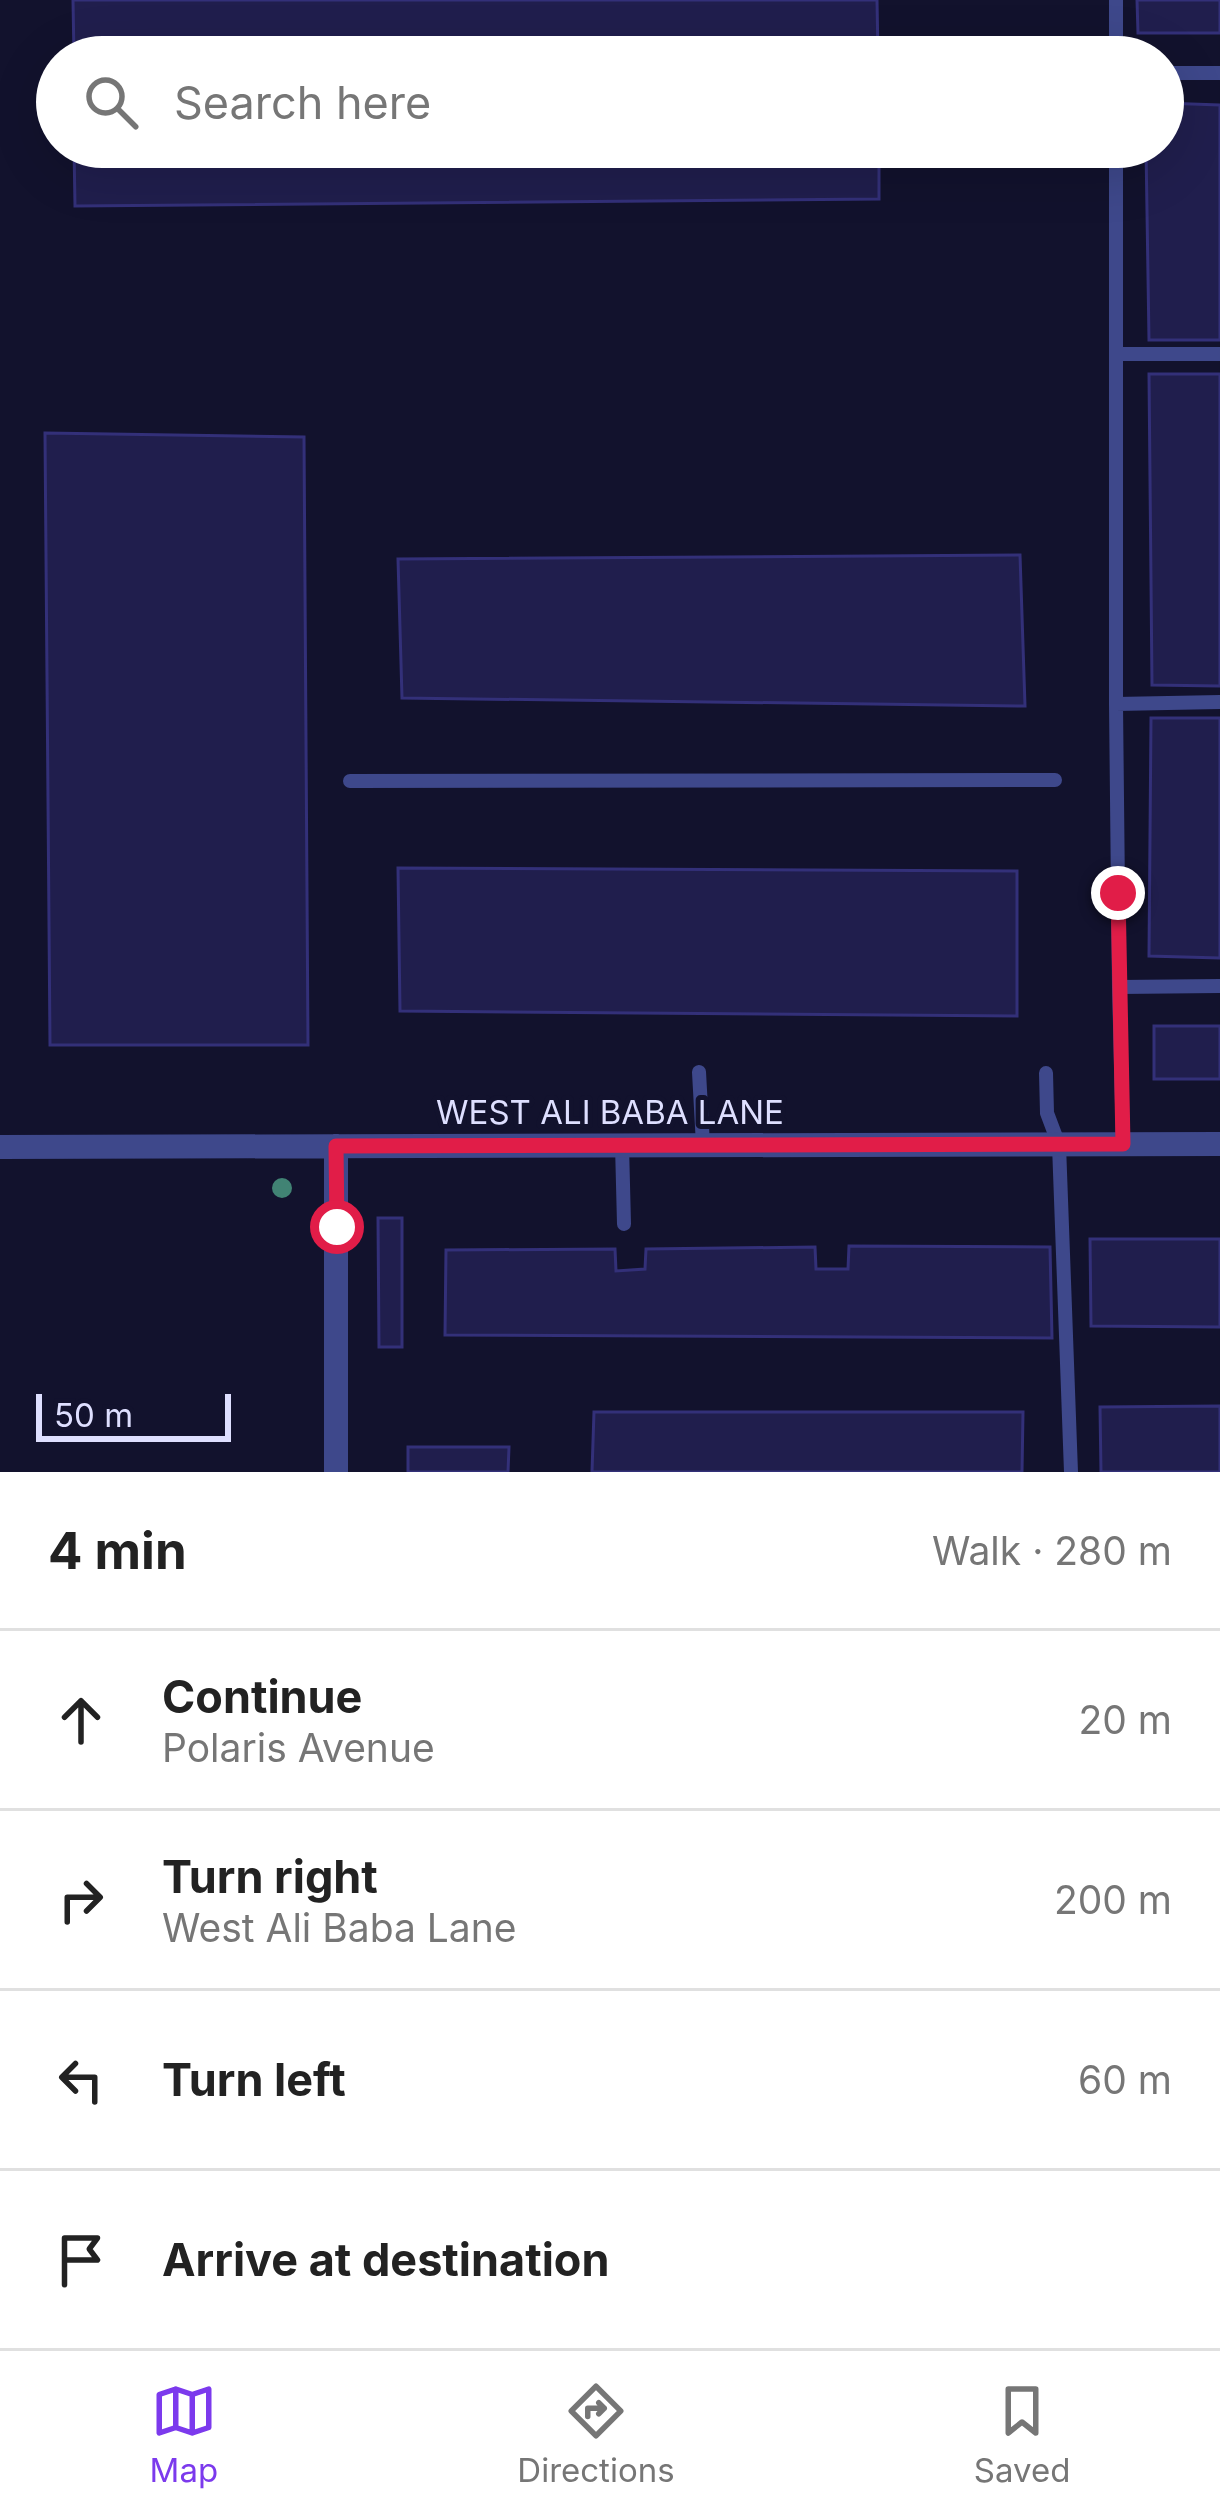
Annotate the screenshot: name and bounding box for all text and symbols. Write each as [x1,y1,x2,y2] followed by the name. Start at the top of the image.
[36,36,1184,168] search box
[78,69,144,135] icon: search
[174,75,431,130] text: Search here
[1091,866,1145,920] route end
[436,1092,784,1132] street label: WEST ALI BABA LANE
[310,1200,364,1254] route start
[36,1388,231,1441] scale bar
[54,1395,133,1435] text: 50 m
[48,1520,187,1581] text: 4 min
[932,1527,1172,1574] text: Walk · 280 m
[162,1669,362,1724] text: Continue
[48,1687,114,1753] icon: ahead
[1078,1696,1172,1743] text: 20 m
[162,1724,435,1771] text: Polaris Avenue
[162,1849,378,1904] text: Turn right
[48,1867,114,1933] icon: right
[1054,1876,1172,1923] text: 200 m
[162,1904,517,1951] text: West Ali Baba Lane
[48,2047,114,2113] icon: left
[162,2052,346,2107] text: Turn left
[1078,2056,1172,2103] text: 60 m
[48,2227,114,2293] icon: arrive
[162,2232,609,2287] text: Arrive at destination
[150,2378,218,2490] tab: Map
[517,2378,675,2490] tab: Directions
[974,2378,1070,2490] tab: Saved

